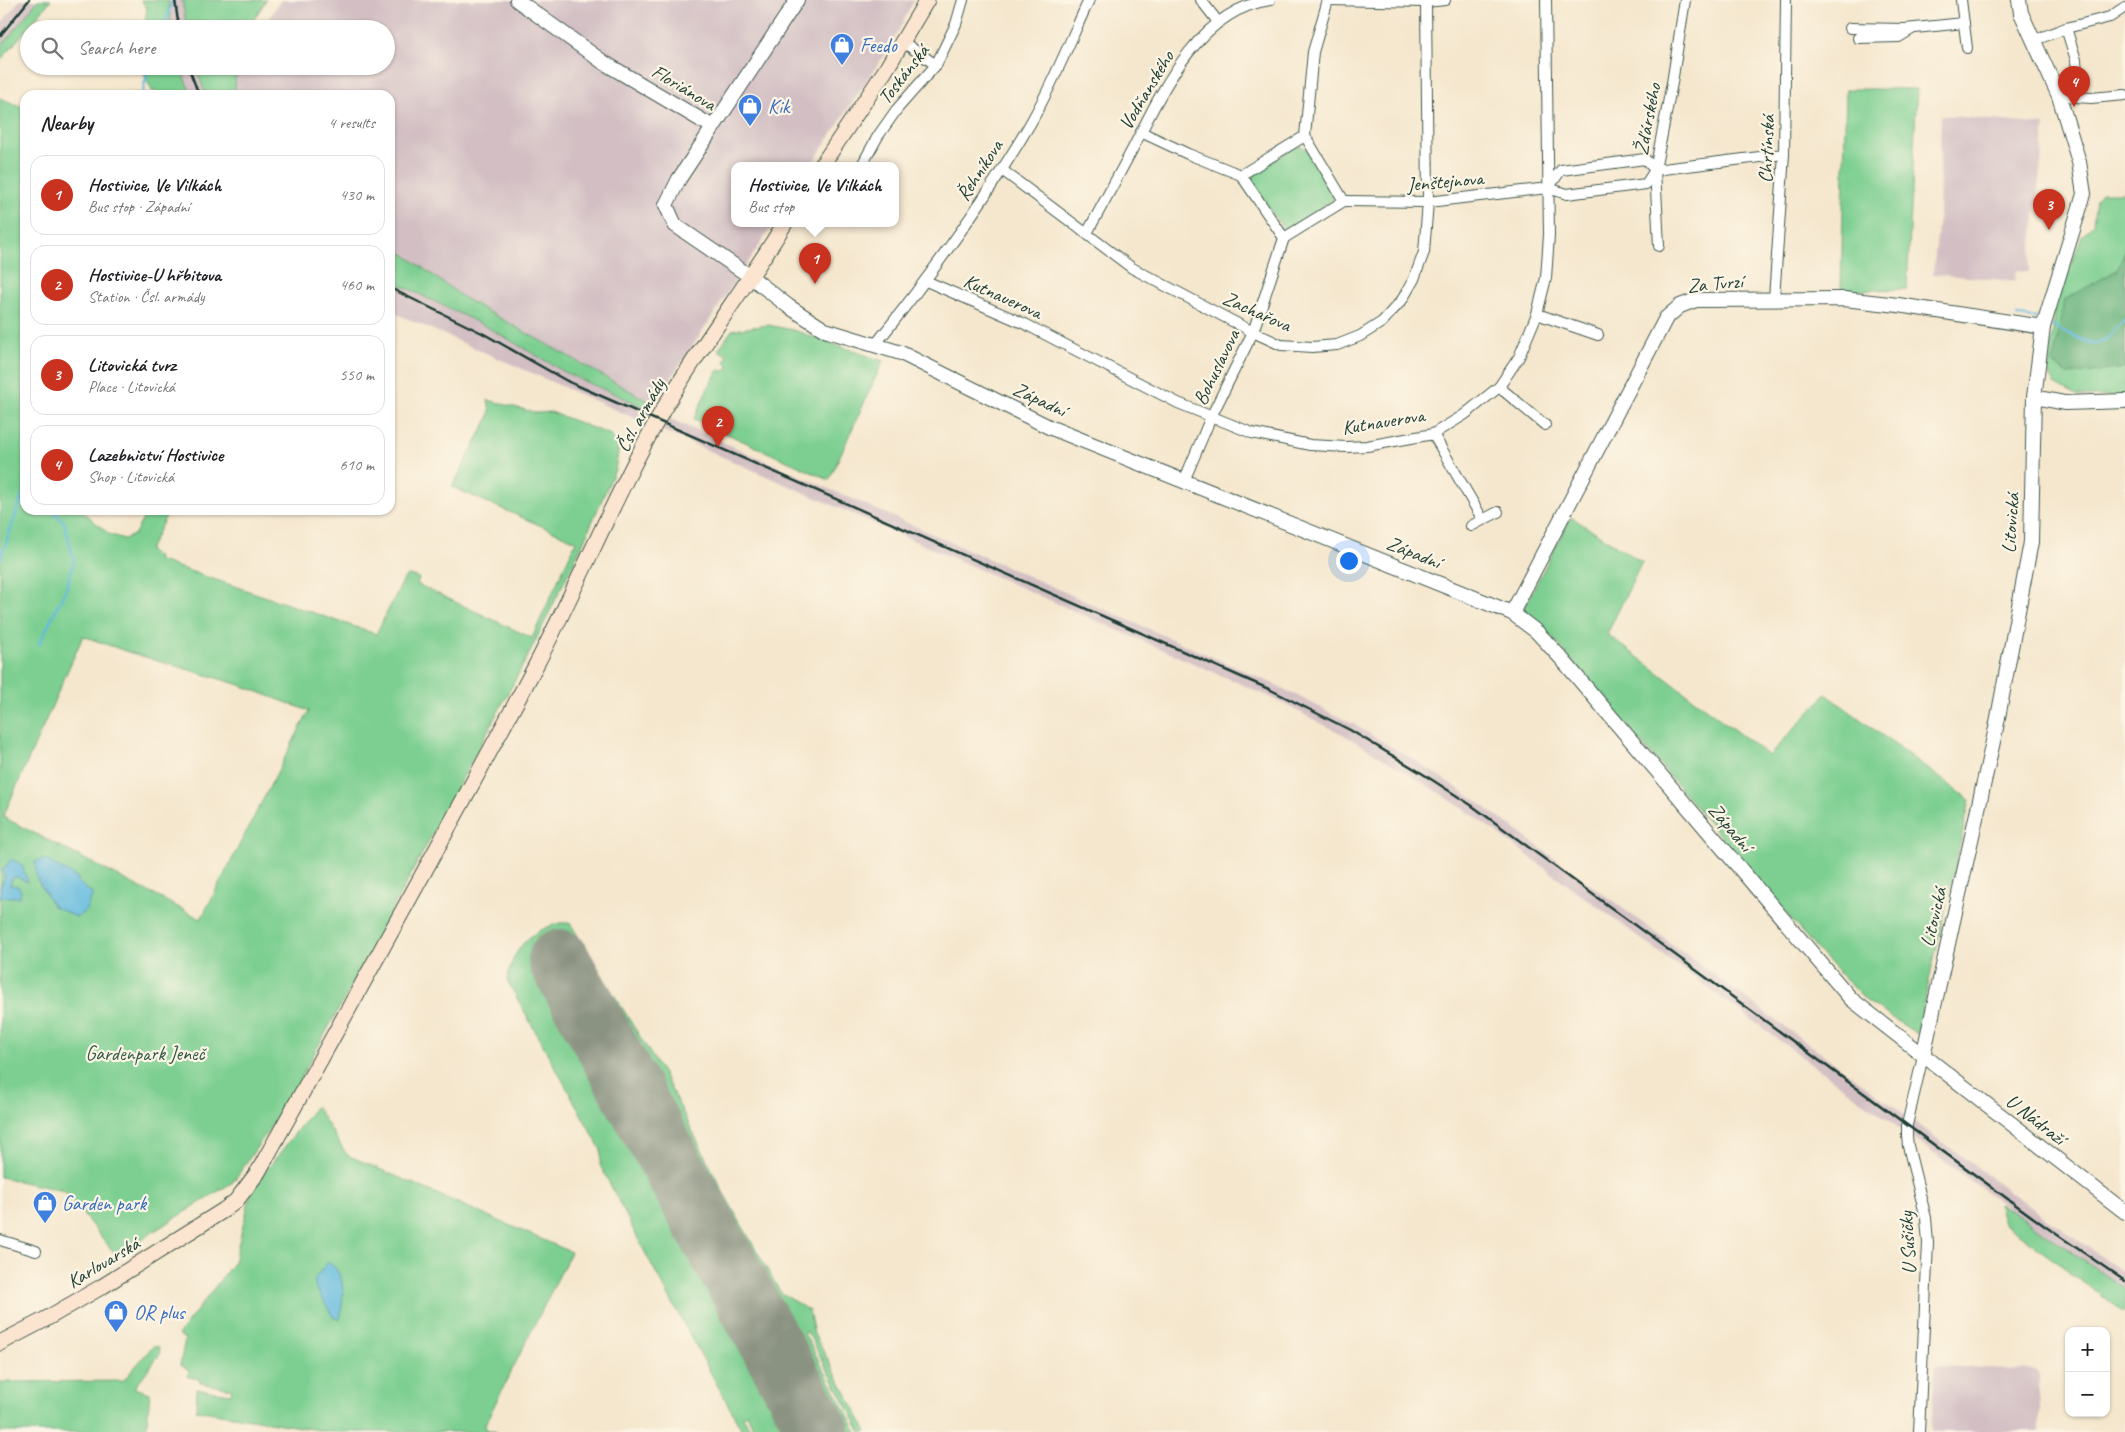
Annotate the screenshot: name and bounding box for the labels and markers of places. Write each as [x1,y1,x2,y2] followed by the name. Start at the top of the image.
[829,32,855,66] shop icon: Feedo
[860,33,898,58] place label: Feedo
[2058,66,2090,107] pin: 4
[737,93,763,127] shop icon: Kik
[768,94,791,119] place label: Kik
[2033,189,2065,230] pin: 3
[799,243,831,284] pin: 1
[702,406,734,447] pin: 2
[32,1190,58,1224] shop icon: Garden park
[62,1191,148,1216] place label: Garden park
[103,1299,129,1333] shop icon: OR plus
[134,1300,187,1325] place label: OR plus

